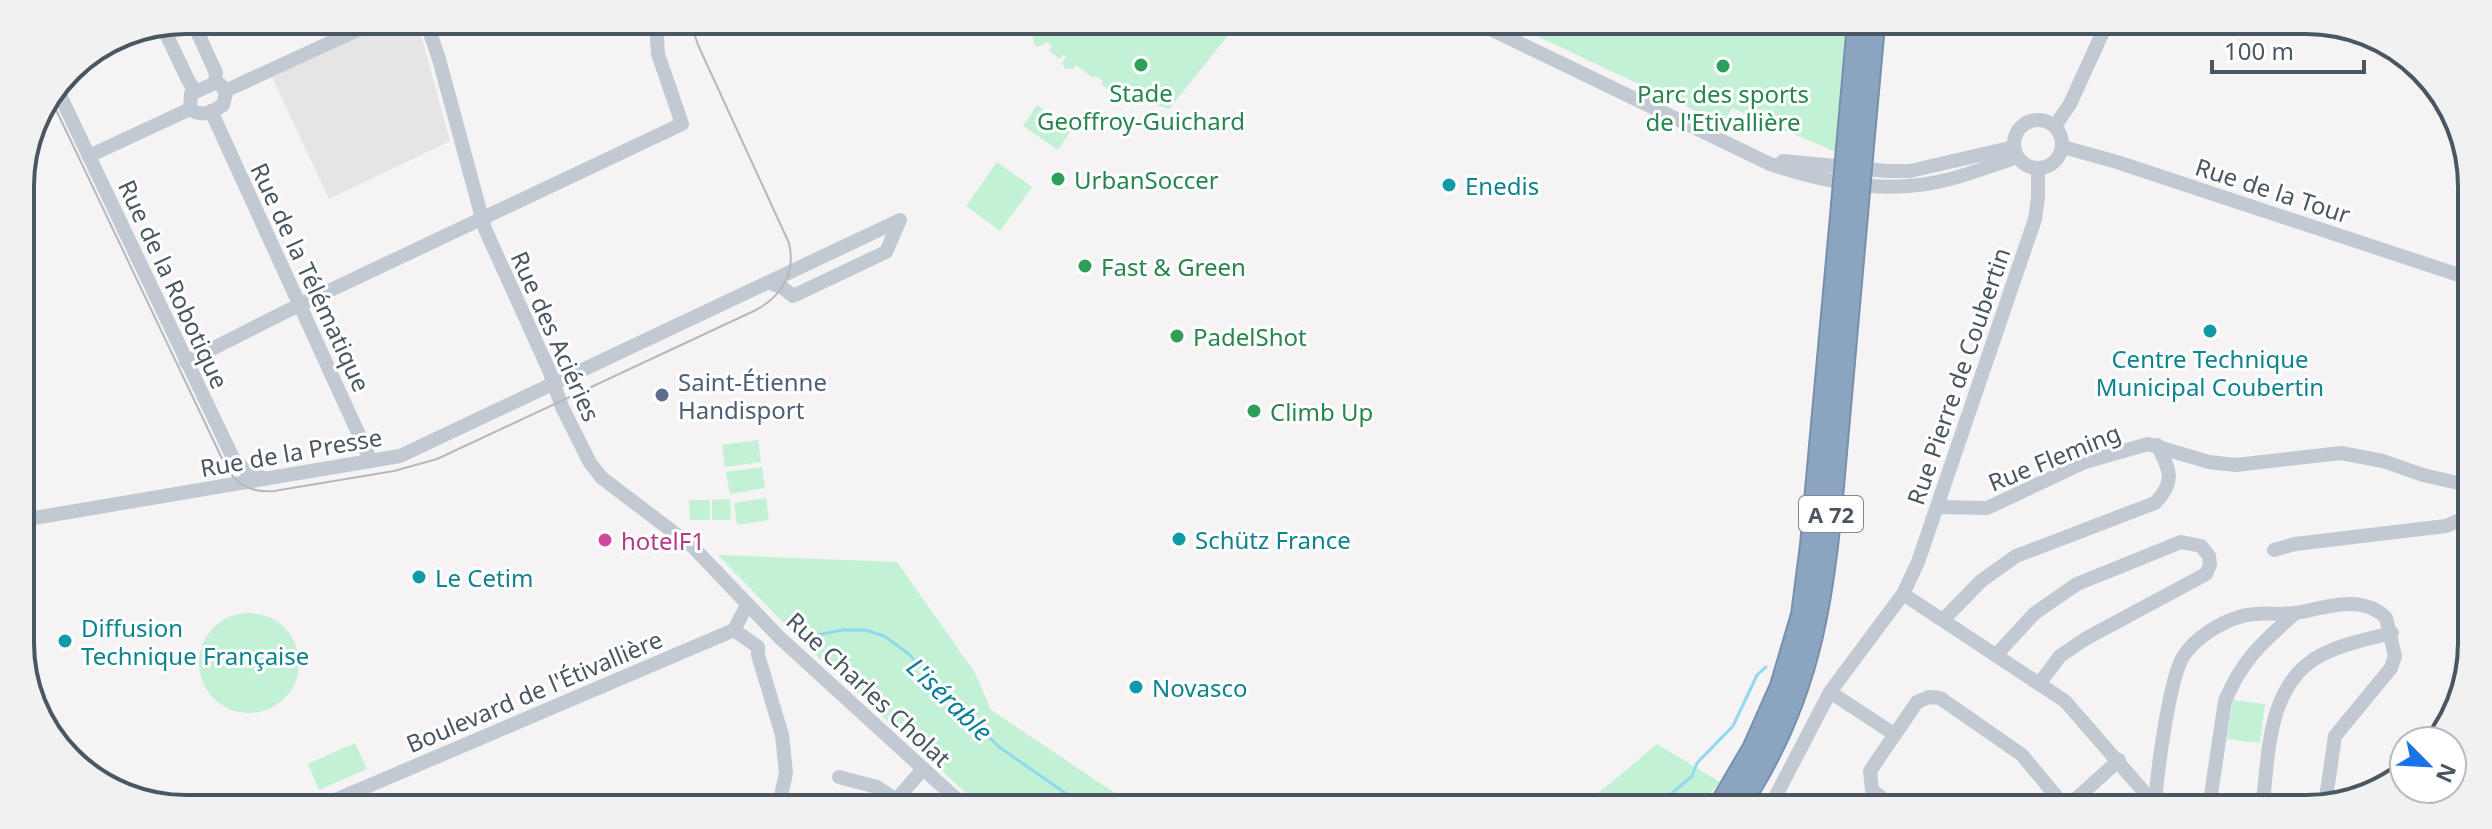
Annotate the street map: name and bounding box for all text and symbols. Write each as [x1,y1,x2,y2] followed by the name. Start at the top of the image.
[2212,24,2364,74] scale bar
[2224,34,2294,67] text: 100 m
[1132,56,1150,74] marker: Stade Geoffroy-Guichard
[1714,57,1732,75] marker: Parc des sports de l'Etivallière
[1037,76,1245,137] place label: Stade Geoffroy-Guichard
[1637,77,1809,138] place label: Parc des sports de l'Etivallière
[2191,149,2355,231] street label: Rue de la Tour
[243,157,379,397] street label: Rue de la Télématique
[1074,163,1219,196] place label: UrbanSoccer
[1465,169,1539,202] place label: Enedis
[1049,170,1067,188] marker: UrbanSoccer
[111,174,237,394] street label: Rue de la Robotique
[1440,176,1458,194] marker: Enedis
[1898,243,2018,509] street label: Rue Pierre de Coubertin
[504,246,608,426] street label: Rue des Aciéries
[1101,250,1246,283] place label: Fast & Green
[1076,257,1094,275] marker: Fast & Green
[1193,320,1307,353] place label: PadelShot
[2201,322,2219,340] marker: Centre Technique Municipal Coubertin
[1168,327,1186,345] marker: PadelShot
[2096,342,2324,403] place label: Centre Technique Municipal Coubertin
[678,365,827,426] place label: Saint-Étienne Handisport
[653,386,671,404] marker: Saint-Étienne Handisport
[1270,395,1373,428] place label: Climb Up
[1245,402,1263,420] marker: Climb Up
[1983,415,2125,499] street label: Rue Fleming
[198,420,384,484] street label: Rue de la Presse
[1799,496,1863,532] road number: A 72
[1195,523,1351,556] place label: Schütz France
[621,524,705,557] place label: hotelF1
[1170,530,1188,548] marker: Schütz France
[596,531,614,549] marker: hotelF1
[435,561,533,594] place label: Le Cetim
[410,568,428,586] marker: Le Cetim
[780,604,958,774] street label: Rue Charles Cholat
[81,611,309,672] place label: Diffusion Technique Française
[401,622,667,760] street label: Boulevard de l'Étivallière
[56,632,74,650] marker: Diffusion Technique Française
[899,649,1001,749] water label: L'isérable
[1152,671,1247,704] place label: Novasco
[1127,678,1145,696] marker: Novasco
[2388,725,2468,805] north arrow
[2430,759,2465,788] text: N

